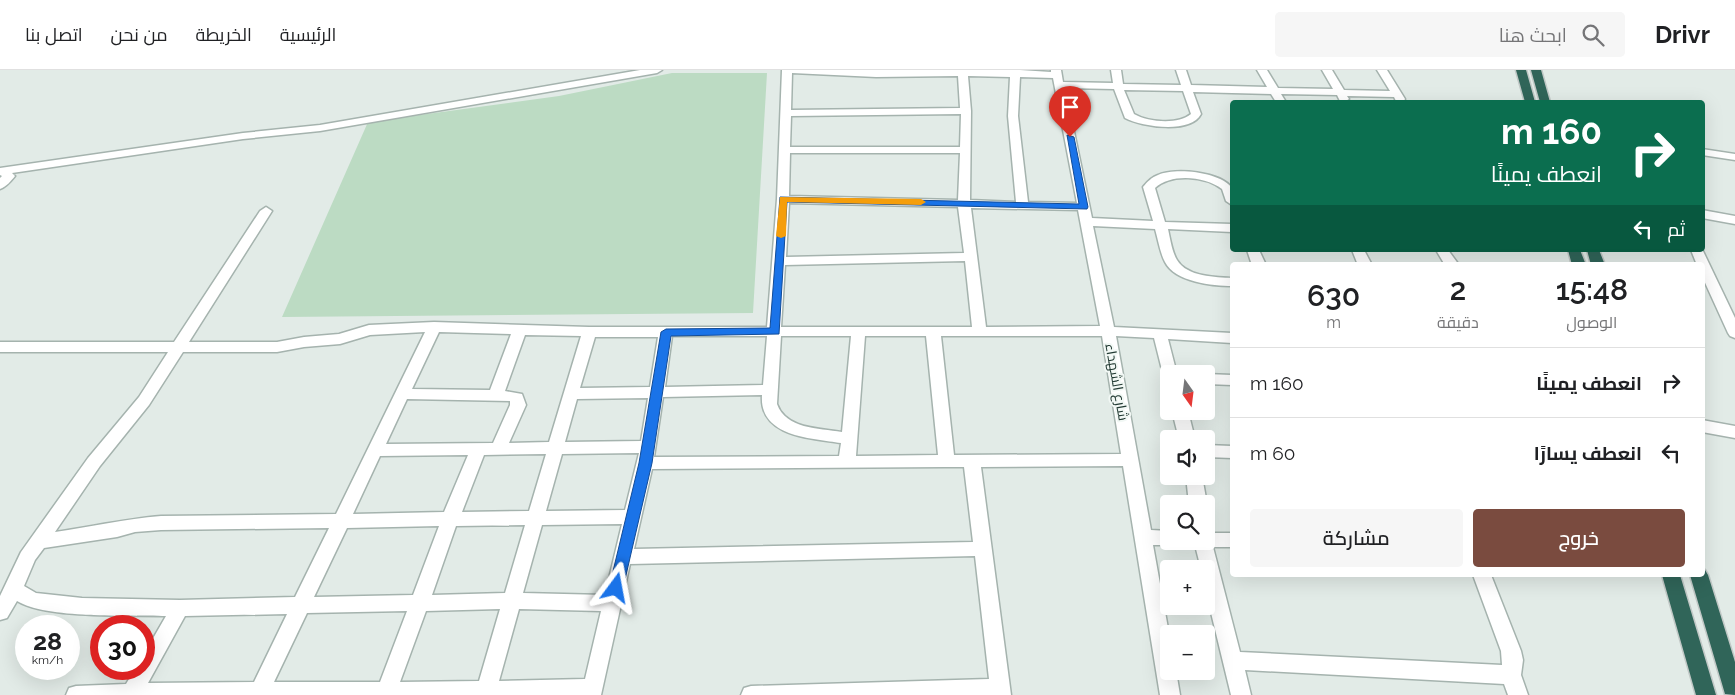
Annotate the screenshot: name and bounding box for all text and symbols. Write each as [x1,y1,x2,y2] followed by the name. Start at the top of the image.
[1275,12,1625,57] search box
[1655,20,1710,49] text: Drivr
[1579,21,1607,49] icon: search
[25,24,83,45] text: اتصل بنا
[111,24,168,45] text: من نحن
[196,24,252,45] text: الخريطة
[280,24,336,45] text: الرئيسية
[1499,24,1567,46] text: ابحث هنا
[1049,86,1091,137] pin
[1056,93,1084,121] icon: arrive
[1501,111,1602,152] text: 160 m
[1620,120,1685,185] icon: right
[1491,161,1602,187] text: انعطف يمينًا
[1629,215,1657,243] icon: left
[1667,218,1685,240] text: ثم
[1450,272,1466,307] text: 2
[1556,272,1628,307] text: 15:48
[1307,278,1360,313] text: 630
[1326,313,1341,332] text: m
[1437,313,1479,332] text: دقيقة
[1566,313,1617,332] text: الوصول
[1101,342,1132,422] street label: شارع الشهداء
[1160,365,1215,420] north arrow
[1160,365,1215,680] map controls
[1657,369,1685,397] icon: right
[1250,372,1304,394] text: 160 m
[1536,372,1642,394] text: انعطف يمينًا
[1160,430,1215,485] button: sound
[1657,439,1685,467] icon: left
[1250,442,1295,464] text: 60 m
[1534,442,1642,464] text: انعطف يسارًا
[1160,495,1215,550] button: search
[1250,509,1463,567] button: مشاركة
[1473,509,1685,567] button: خروج
[1160,560,1215,615] button: +
[589,561,641,613] position arrow
[90,615,155,680] speed limit sign: 30
[1160,625,1215,680] button: −
[33,626,62,656] text: 28
[32,653,63,667] text: km/h

